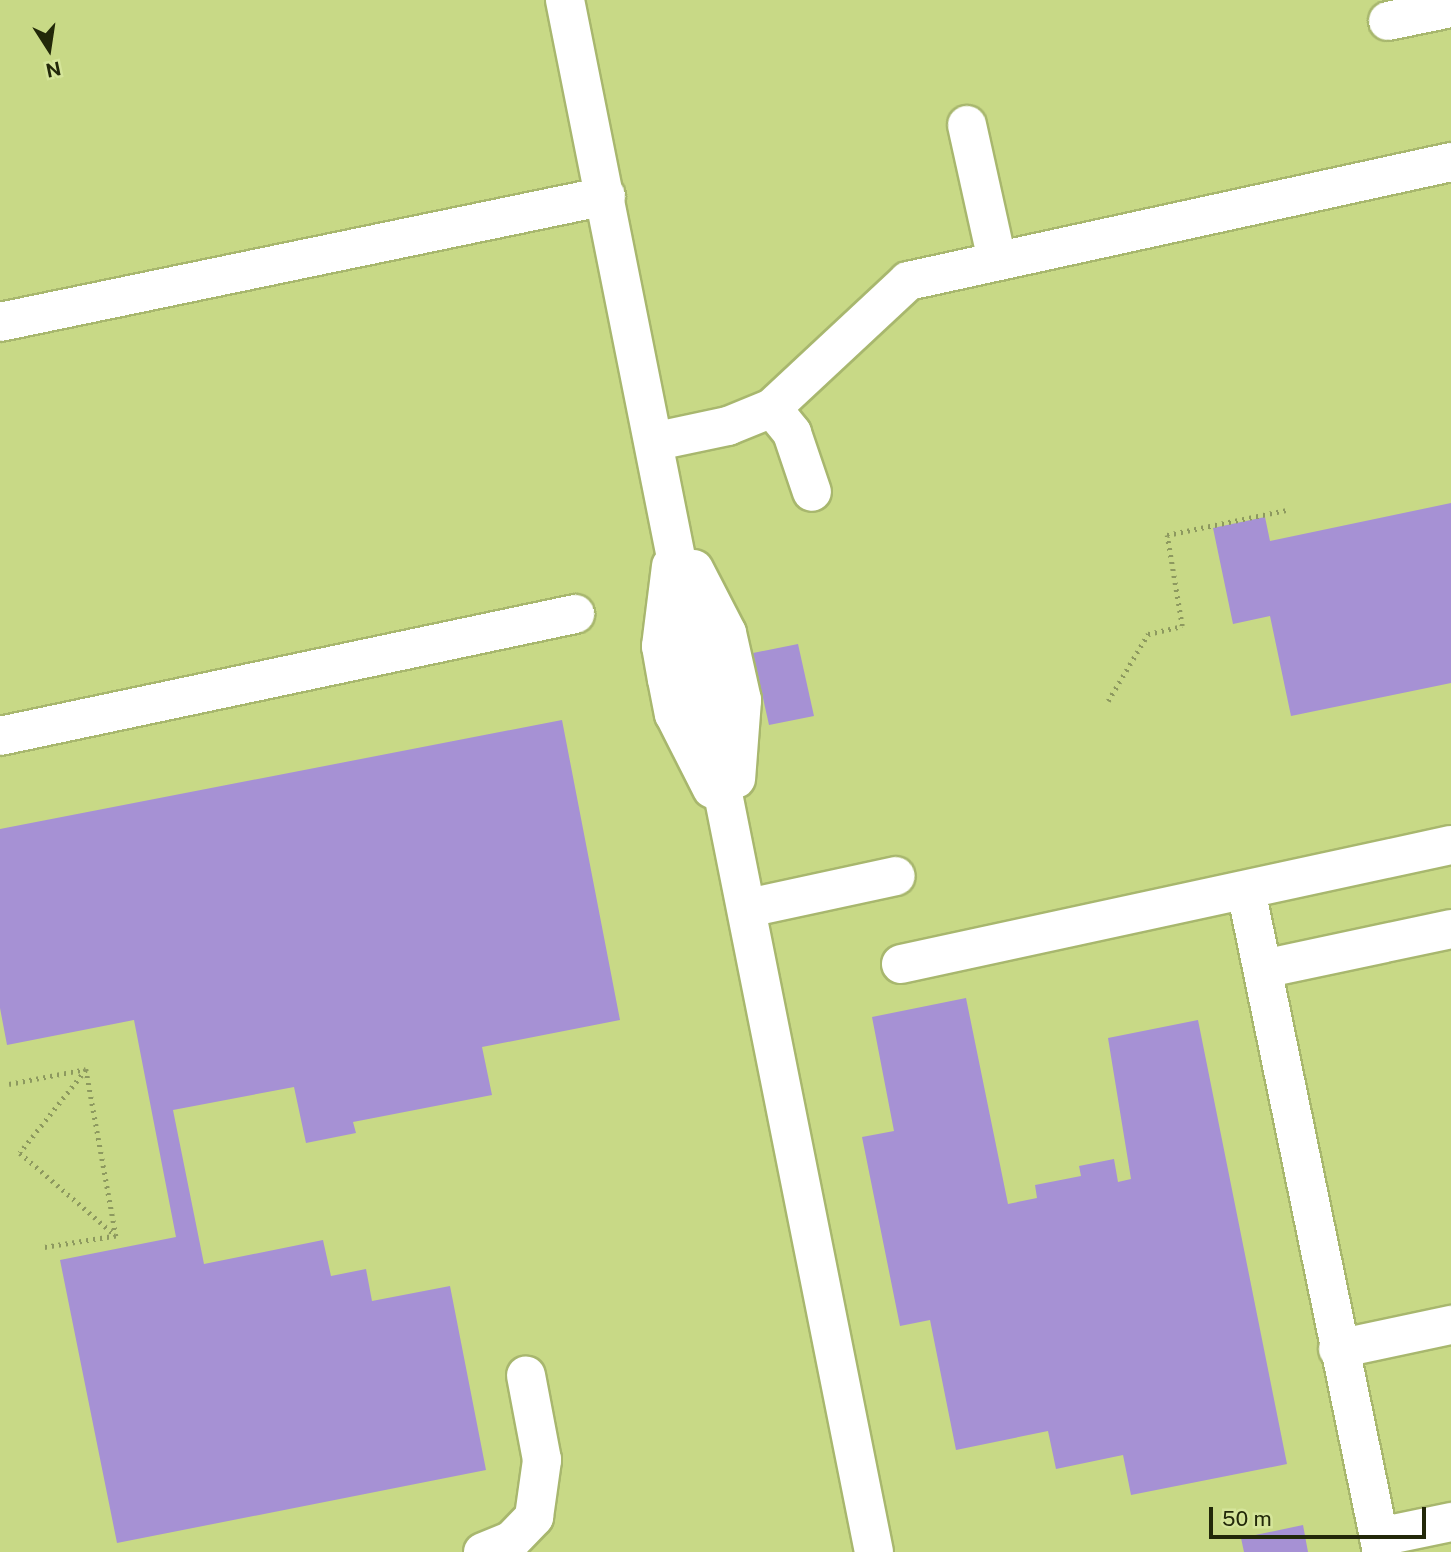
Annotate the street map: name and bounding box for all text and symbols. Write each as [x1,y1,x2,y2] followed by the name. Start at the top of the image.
[14,14,84,84] north arrow
[44,57,63,82] text: N
[1213,1492,1430,1536] scale bar
[1222,1506,1272,1531] text: 50 m

